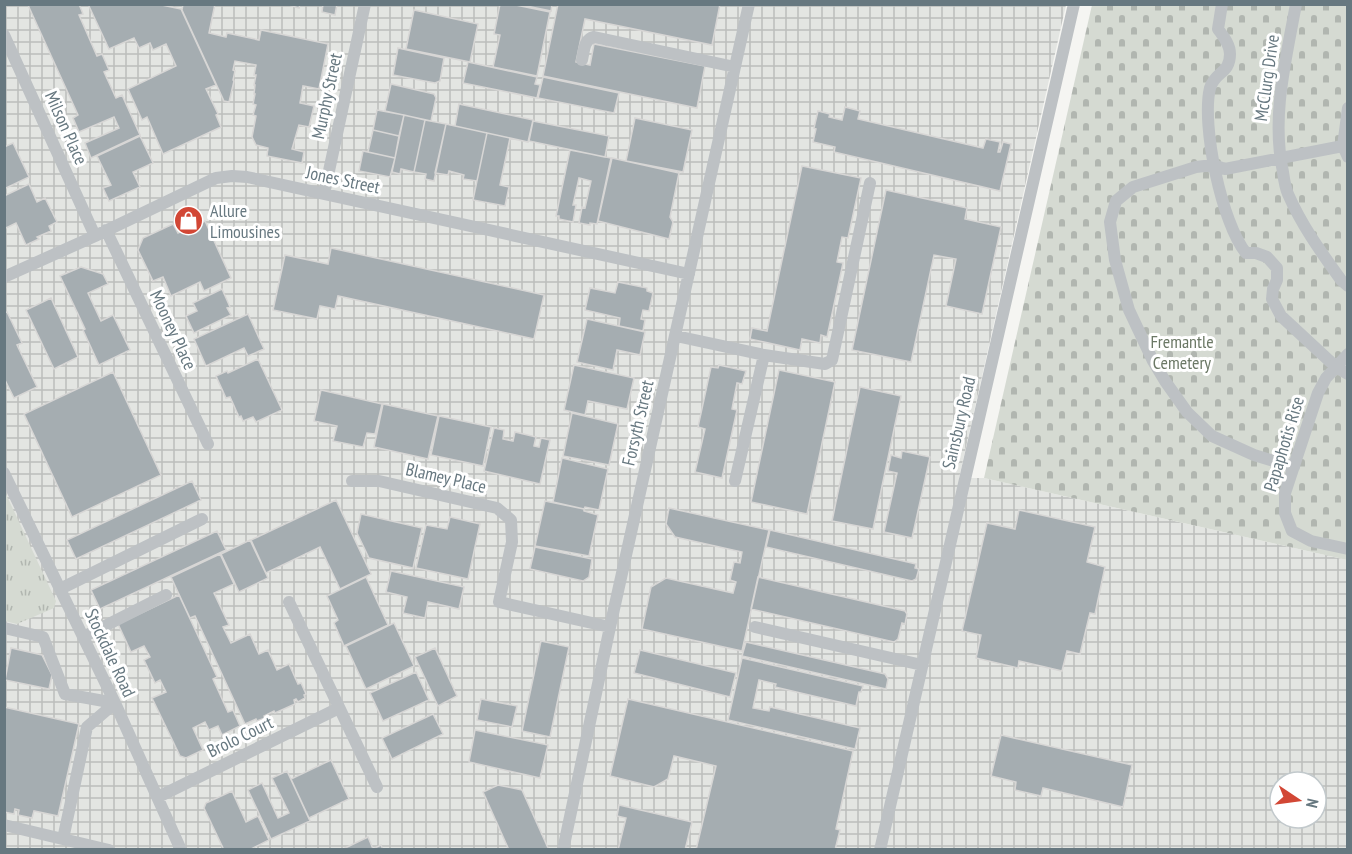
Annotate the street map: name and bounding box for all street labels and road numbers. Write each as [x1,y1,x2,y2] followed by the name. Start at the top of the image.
[1249,33,1284,123] street label: McClurg Drive
[306,51,347,141] street label: Murphy Street
[40,87,93,168] street label: Milson Place
[303,160,382,199] street label: Jones Street
[145,286,202,373] street label: Mooney Place
[937,374,980,471] street label: Sainsbury Road
[617,378,659,468] street label: Forsyth Street
[1258,394,1309,494] street label: Papaphotis Rise
[404,457,489,498] street label: Blamey Place
[80,605,141,701] street label: Stockdale Road
[203,711,277,762] street label: Brolo Court

